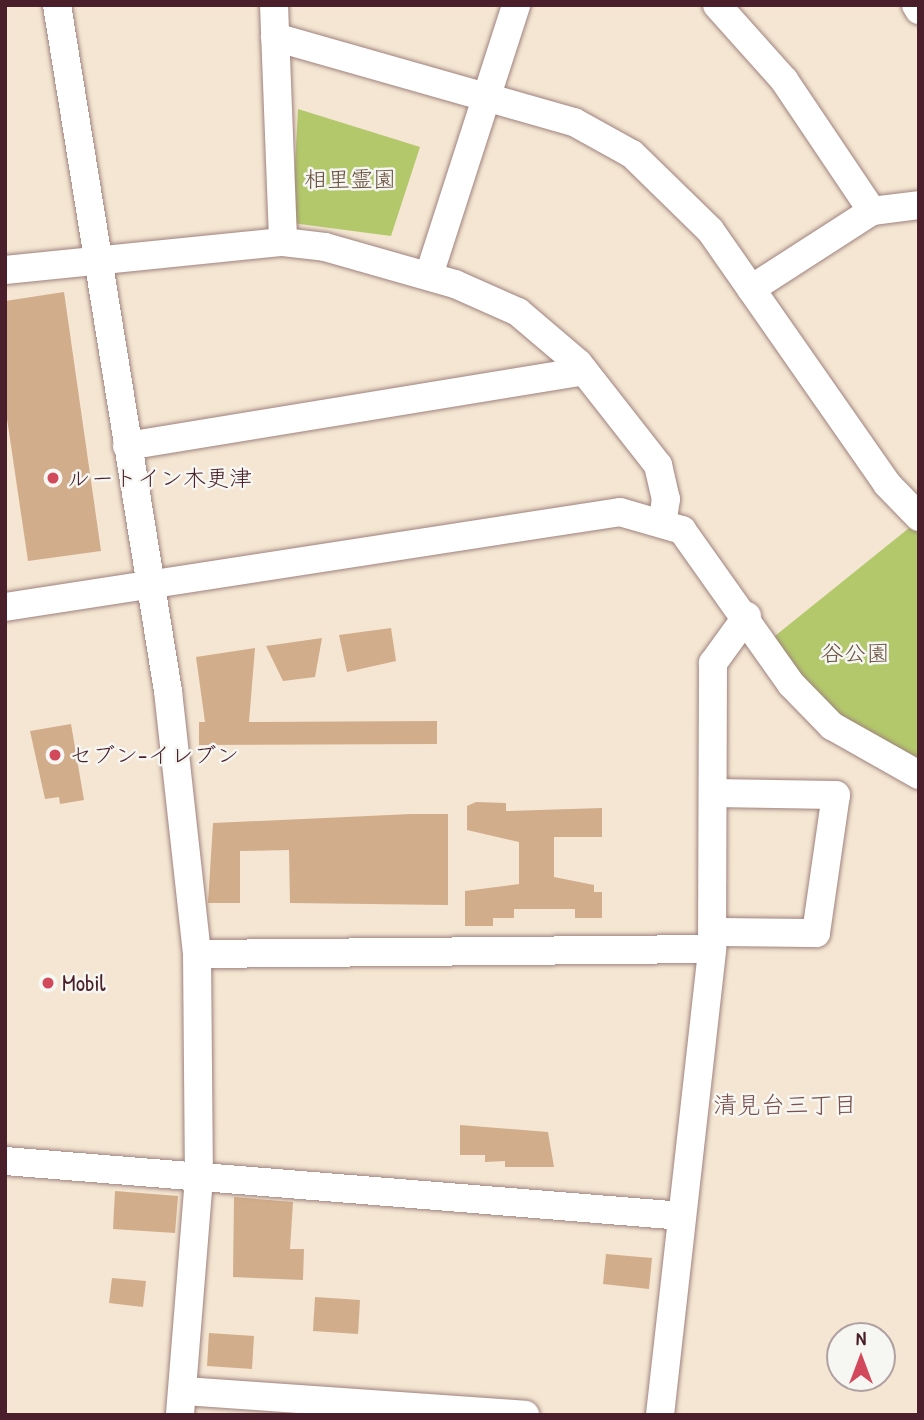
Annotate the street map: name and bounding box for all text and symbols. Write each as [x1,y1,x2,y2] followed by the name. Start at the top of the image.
[304,165,396,193] park label: 相里霊園
[67,464,252,492] place label: ルートイン木更津
[45,470,61,486] marker: ルートイン木更津
[821,639,889,667] park label: 谷公園
[69,741,239,769] place label: セブン-イレブン
[47,747,63,763] marker: セブン-イレブン
[62,969,106,997] place label: Mobil
[40,975,56,991] marker: Mobil
[713,1091,857,1119] district label: 清見台三丁目
[826,1322,896,1392] north arrow
[856,1325,866,1351] text: N

